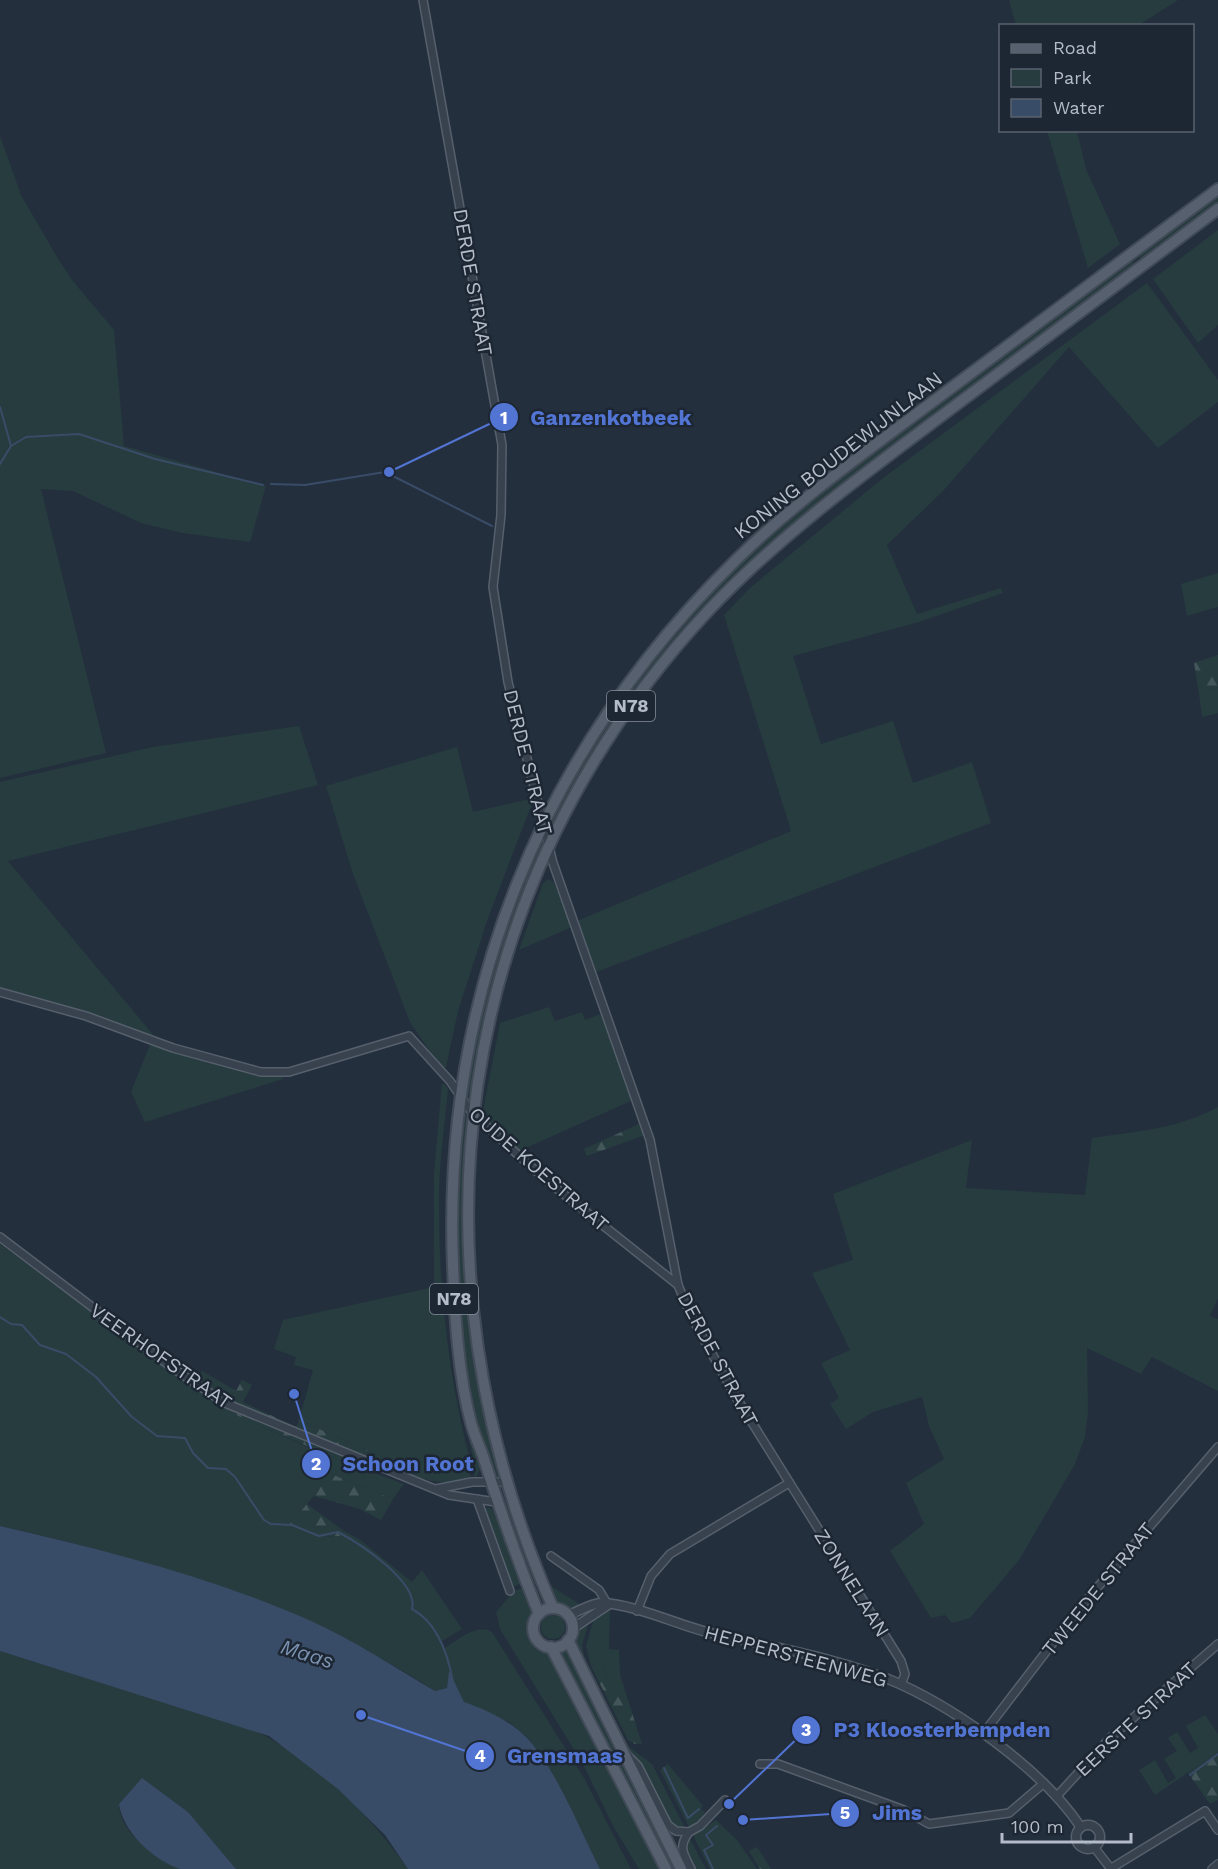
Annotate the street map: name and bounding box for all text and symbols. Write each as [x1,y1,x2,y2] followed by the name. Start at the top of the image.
[999,24,1194,132] legend
[1053,37,1097,58] text: Road
[1053,67,1092,88] text: Park
[1053,97,1105,118] text: Water
[448,207,498,357] street label: DERDE STRAAT
[729,366,947,544] street label: KONING BOUDEWIJNLAAN
[489,398,704,437] callout: Ganzenkotbeek
[530,405,693,430] text: Ganzenkotbeek
[500,407,508,428] text: 1
[498,687,558,837] street label: DERDE STRAAT
[607,691,655,721] road number: N78
[464,1102,614,1236] street label: OUDE KOESTRAAT
[430,1284,478,1314] road number: N78
[672,1288,764,1430] street label: DERDE STRAAT
[85,1298,237,1414] street label: VEERHOFSTRAAT
[301,1444,486,1483] callout: Schoon Root
[342,1451,474,1476] text: Schoon Root
[311,1453,321,1474] text: 2
[1037,1517,1159,1661] street label: TWEEDE STRAAT
[809,1525,895,1641] street label: ZONNELAAN
[702,1620,890,1692] street label: HEPPERSTEENWEG
[278,1634,337,1673] water label: Maas
[1070,1657,1202,1781] street label: EERSTE STRAAT
[791,1711,1062,1750] callout: P3 Kloosterbempden
[833,1717,1051,1742] text: P3 Kloosterbempden
[801,1719,811,1740] text: 3
[465,1737,635,1776] callout: Grensmaas
[507,1743,623,1768] text: Grensmaas
[474,1745,486,1766] text: 4
[830,1793,934,1832] callout: Jims
[872,1800,922,1825] text: Jims
[840,1802,850,1823] text: 5
[1002,1806,1131,1844] scale bar
[1011,1816,1064,1837] text: 100 m

